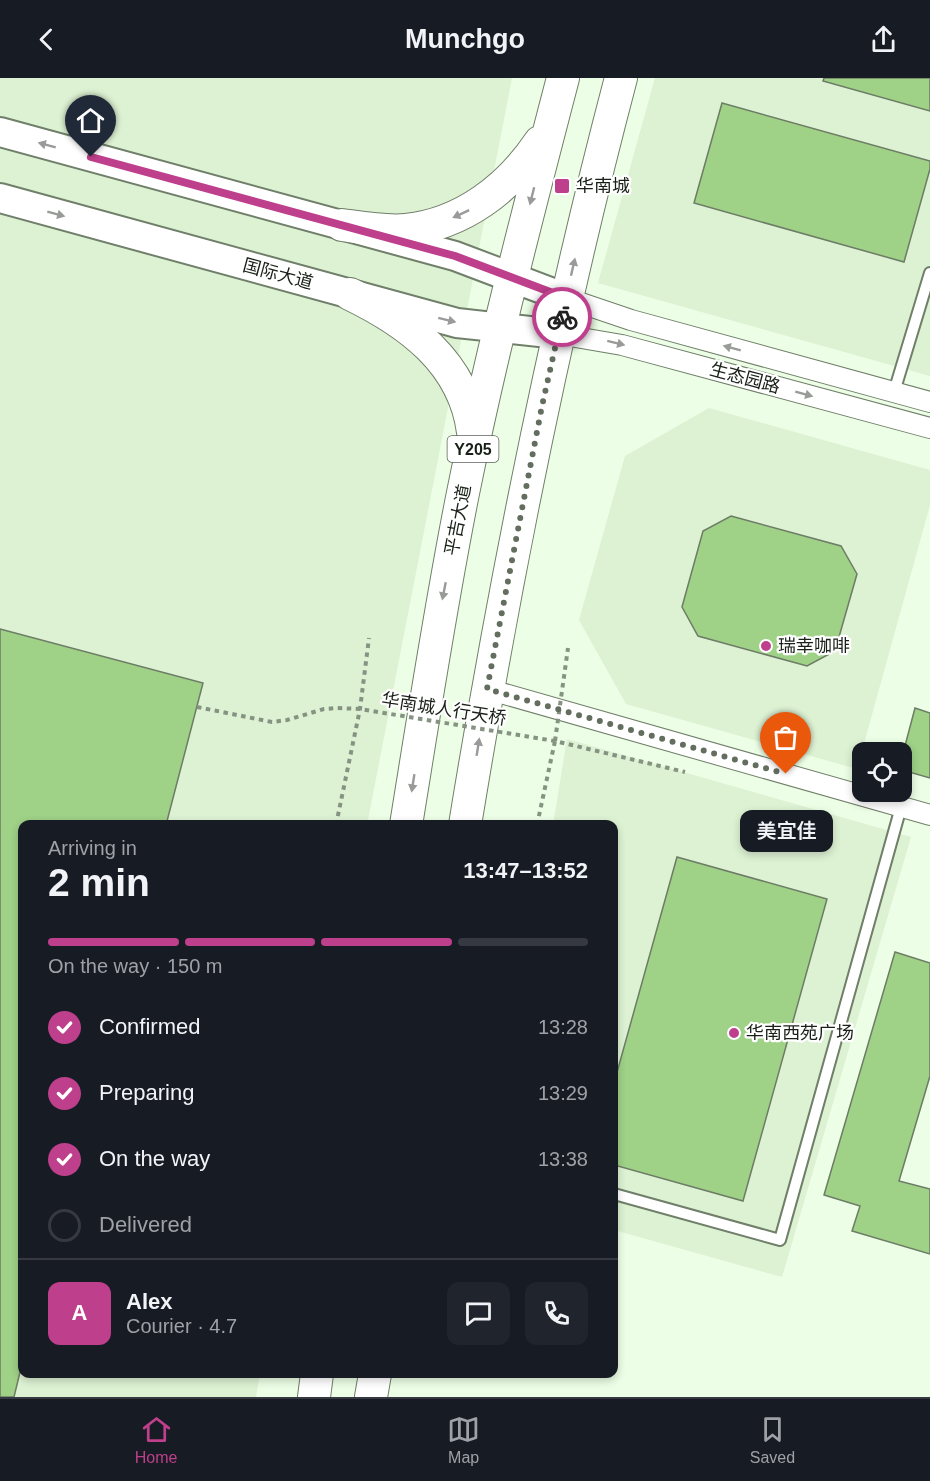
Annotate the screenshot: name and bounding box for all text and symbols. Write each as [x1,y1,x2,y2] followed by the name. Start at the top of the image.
[30,23,63,56] icon: back
[867,23,900,56] icon: share
[405,24,525,54] text: Munchgo
[65,95,116,157] pin
[74,104,107,137] icon: home
[38,140,56,149] one-way arrow
[576,176,630,196] place label: 华南城
[553,177,571,195] marker: 华南城
[527,186,537,205] one-way arrow
[452,209,469,218] one-way arrow
[48,210,66,219] one-way arrow
[241,255,315,293] street label: 国际大道
[569,258,579,276] one-way arrow
[532,287,592,347] courier
[546,301,579,334] icon: bike
[438,316,456,326] one-way arrow
[607,339,625,349] one-way arrow
[723,342,741,352] one-way arrow
[708,359,782,397] street label: 生态园路
[796,390,814,399] one-way arrow
[448,436,498,462] road number: Y205
[441,483,475,557] street label: 平吉大道
[439,582,448,601] one-way arrow
[778,636,850,656] place label: 瑞幸咖啡
[759,639,773,653] marker: 瑞幸咖啡
[380,689,508,729] street label: 华南城人行天桥
[760,712,811,774] pin
[769,721,802,754] icon: bag
[473,737,482,756] one-way arrow
[852,742,912,802] map controls
[852,742,912,802] button: locate
[408,774,417,793] one-way arrow
[740,810,832,852] callout: 美宜佳
[757,820,817,842] text: 美宜佳
[48,837,137,859] text: Arriving in
[463,858,588,883] text: 13:47–13:52
[48,861,150,904] text: 2 min
[48,955,223,977] text: On the way · 150 m
[48,1011,81,1044] icon: check
[99,1014,200,1039] text: Confirmed
[538,1016,588,1038] text: 13:28
[746,1023,854,1043] place label: 华南西苑广场
[727,1026,741,1040] marker: 华南西苑广场
[48,1077,81,1110] icon: check
[99,1080,194,1105] text: Preparing
[538,1082,588,1104] text: 13:29
[48,1143,81,1176] icon: check
[99,1146,210,1171] text: On the way
[538,1148,588,1170] text: 13:38
[99,1212,192,1237] text: Delivered
[447,1282,510,1345] button: chat
[525,1282,588,1345] button: phone
[126,1289,172,1314] text: Alex
[72,1300,87,1325] text: A
[126,1315,237,1337] text: Courier · 4.7
[135,1413,178,1467] tab: Home
[447,1413,480,1467] tab: Map
[750,1413,795,1467] tab: Saved

